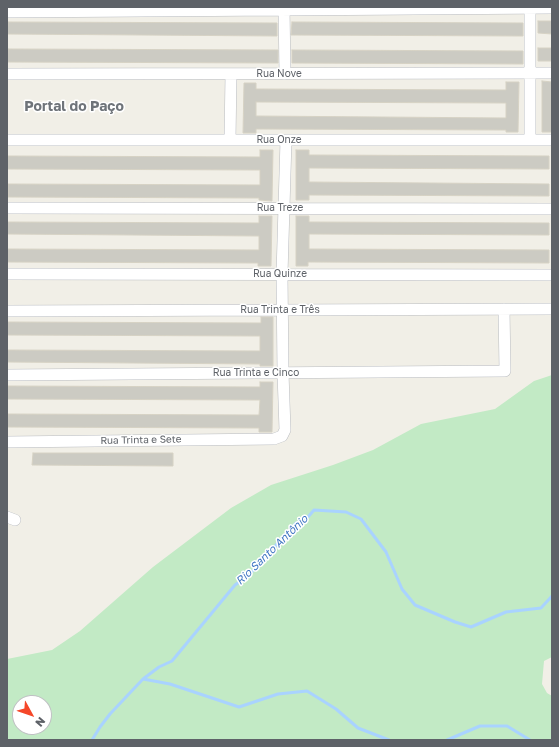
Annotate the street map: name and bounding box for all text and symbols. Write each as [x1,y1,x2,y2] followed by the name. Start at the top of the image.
[256,68,302,80] street label: Rua Nove
[24,99,124,115] district label: Portal do Paço
[256,134,302,146] street label: Rua Onze
[257,202,303,214] street label: Rua Treze
[253,268,307,280] street label: Rua Quinze
[240,304,320,316] street label: Rua Trinta e Três
[213,367,299,379] street label: Rua Trinta e Cinco
[100,433,182,447] street label: Rua Trinta e Sete
[233,512,311,588] water label: Rio Santo Antônio
[12,695,52,735] north arrow
[33,715,48,730] text: N

